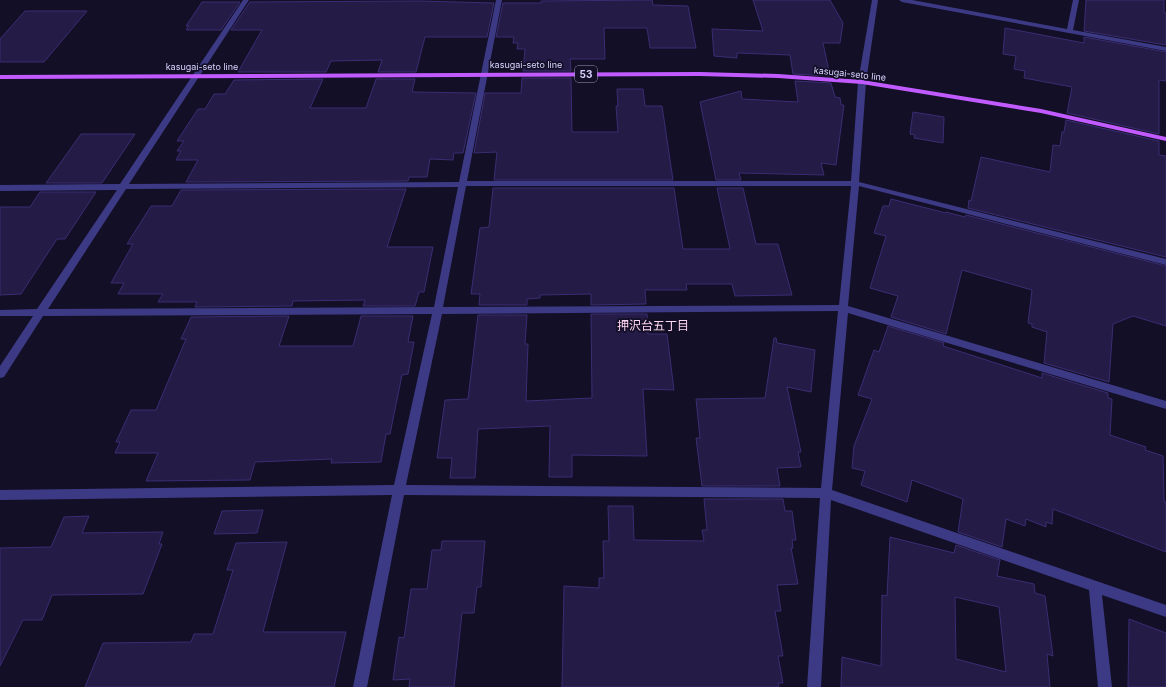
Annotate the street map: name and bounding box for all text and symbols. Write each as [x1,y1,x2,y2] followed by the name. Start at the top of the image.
[490,59,562,70] street label: kasugai-seto line
[166,61,238,72] street label: kasugai-seto line
[813,64,887,83] street label: kasugai-seto line
[575,66,597,82] road number: 53
[617,318,689,333] district label: 押沢台五丁目

